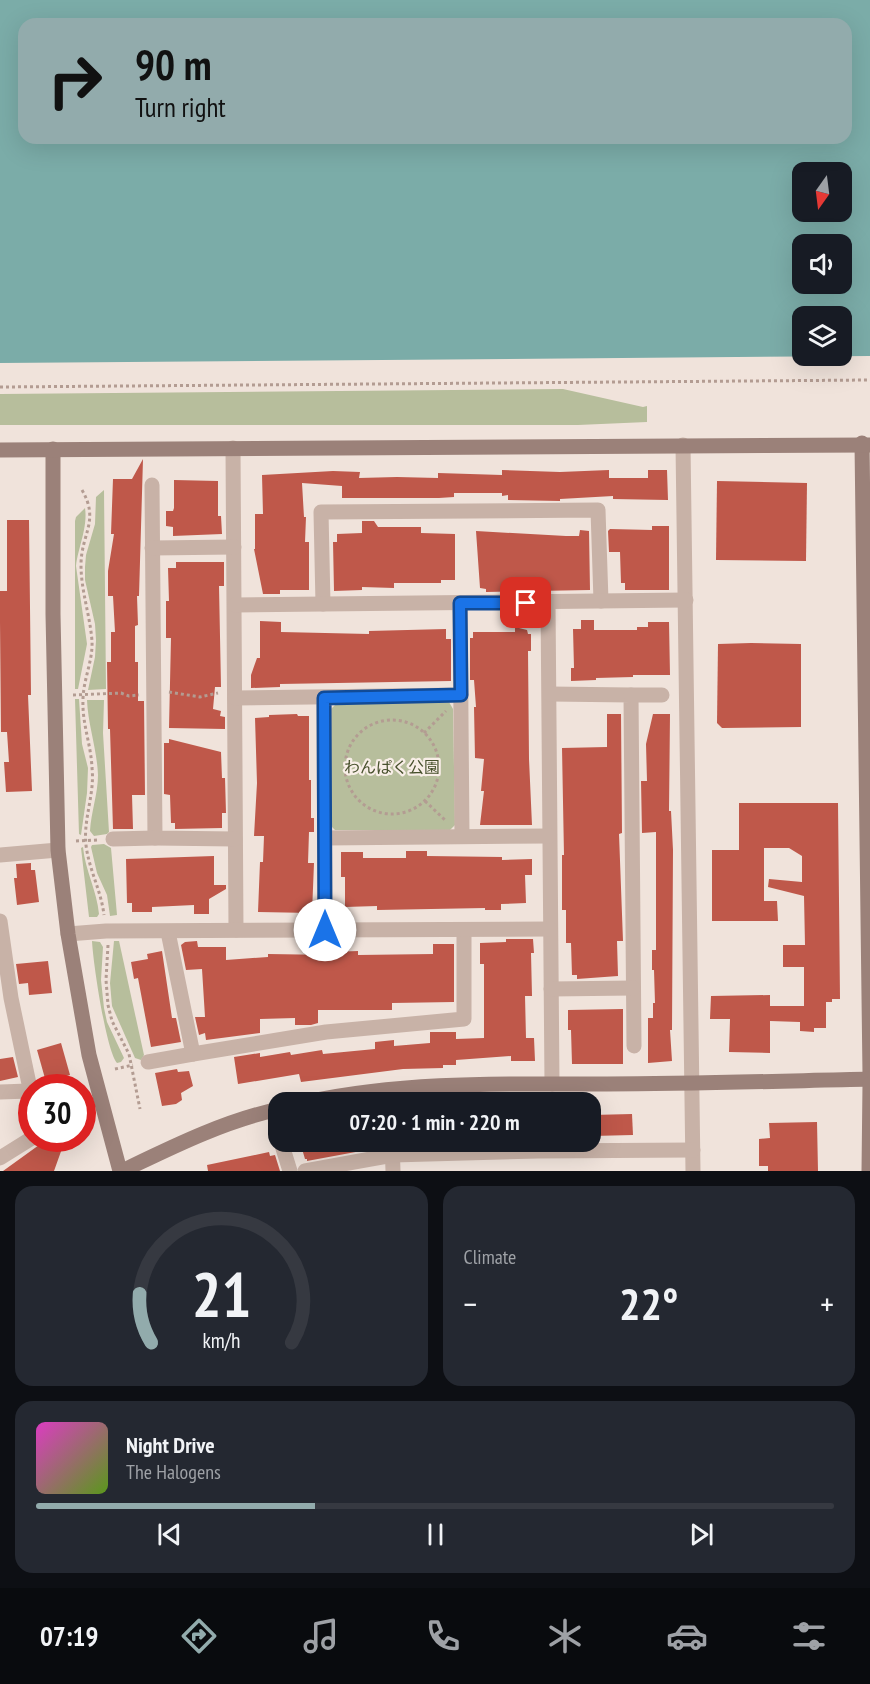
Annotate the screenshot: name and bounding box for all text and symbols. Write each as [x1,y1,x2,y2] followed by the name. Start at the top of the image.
[135,37,212,92] text: 90 m
[36,42,114,120] icon: right
[135,90,226,124] text: Turn right
[792,162,852,222] north arrow
[792,162,852,366] map controls
[792,234,852,294] button: sound
[792,306,852,366] button: layers
[500,577,551,628] pin
[509,586,542,619] icon: arrive
[344,757,440,777] park label: わんぱく公園
[293,898,357,962] position arrow
[18,1074,96,1152] speed limit sign: 30
[349,1108,520,1136] text: 07:20 · 1 min · 220 m
[464,1244,516,1270] text: Climate
[191,1253,251,1334] text: 21
[619,1274,678,1332] text: 22°
[464,1282,477,1325] text: −
[820,1282,834,1325] text: +
[202,1326,240,1354] text: km/h
[126,1431,215,1459] text: Night Drive
[126,1459,221,1485] text: The Halogens
[153,1518,186,1551] icon: previous
[419,1518,452,1551] icon: pause
[685,1518,718,1551] icon: next
[178,1615,220,1657] icon: directions
[300,1615,342,1657] icon: music
[422,1615,464,1657] icon: phone
[544,1615,586,1657] icon: climate
[666,1615,708,1657] icon: car
[788,1615,830,1657] icon: filters
[40,1619,98,1653] text: 07:19

